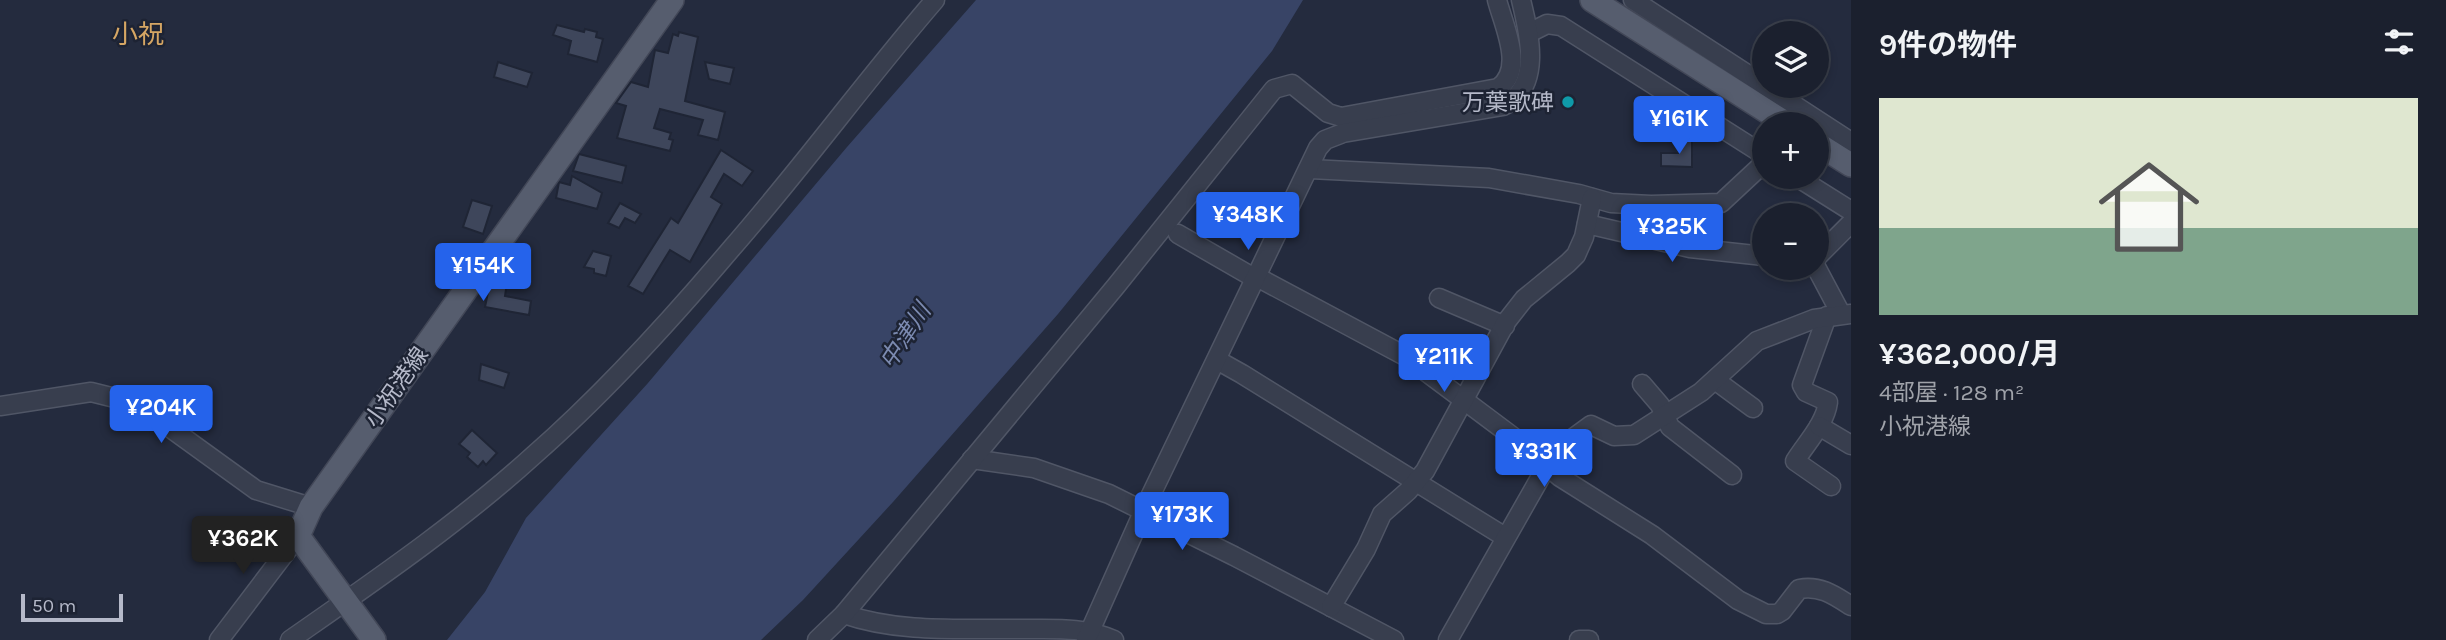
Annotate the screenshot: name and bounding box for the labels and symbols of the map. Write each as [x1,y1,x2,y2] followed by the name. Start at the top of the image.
[112,19,164,50] district label: 小祝
[1462,89,1554,116] place label: 万葉歌碑
[1560,94,1576,110] marker: 万葉歌碑
[1630,96,1728,156] pin: ¥161K
[1199,192,1297,252] pin: ¥348K
[1623,204,1721,264] pin: ¥325K
[434,244,532,303] pin: ¥154K
[874,296,938,374] water label: 中津川
[1395,334,1493,394] pin: ¥211K
[359,342,434,433] street label: 小祝港線
[112,386,210,445] pin: ¥204K
[1495,430,1593,489] pin: ¥331K
[1133,492,1231,552] pin: ¥173K
[194,516,292,576] pin: ¥362K
[21,591,122,623] scale bar

